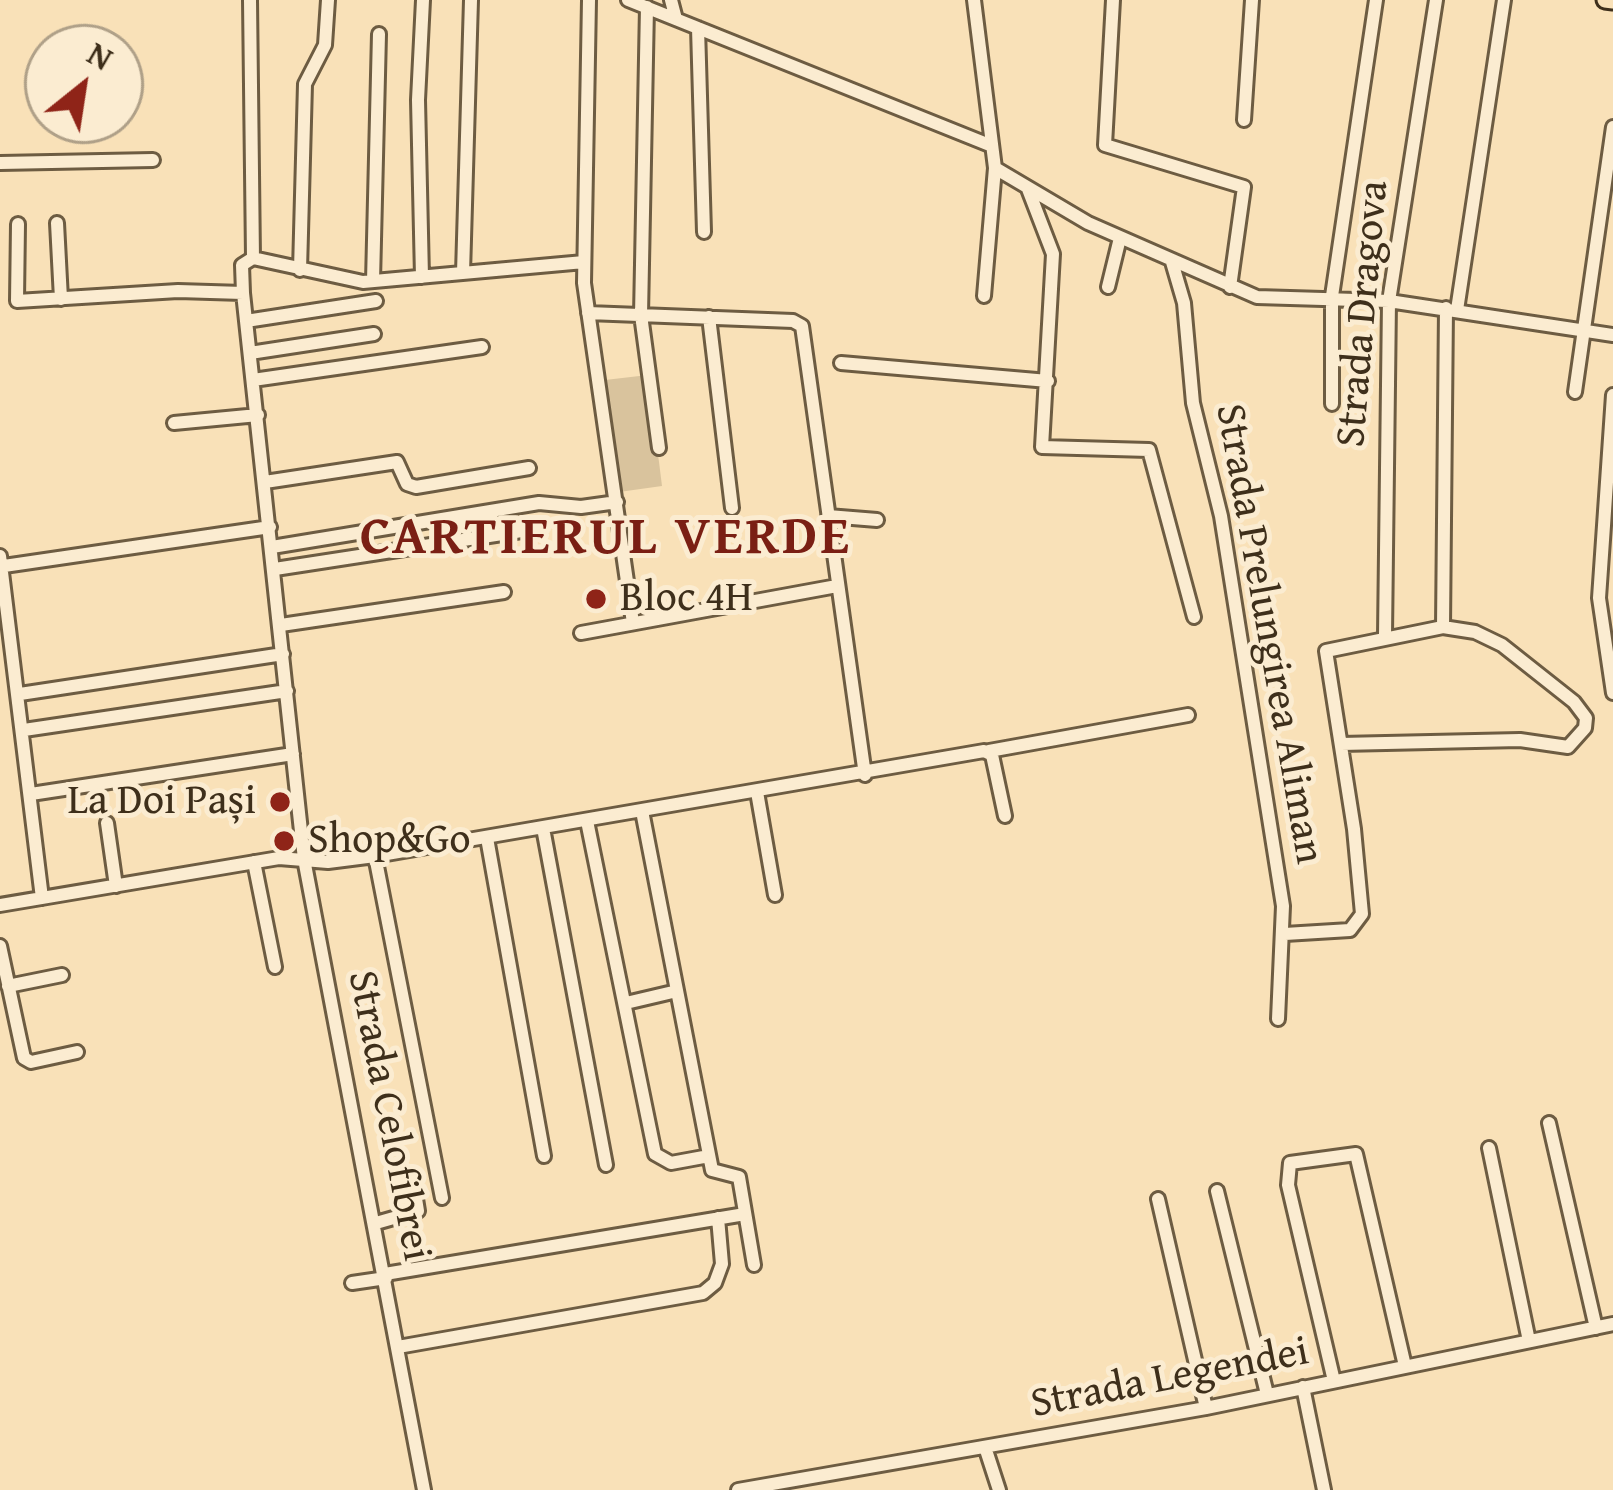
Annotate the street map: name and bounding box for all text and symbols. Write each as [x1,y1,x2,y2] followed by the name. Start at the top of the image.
[24,24,144,144] north arrow
[79,29,122,82] text: N
[1327,179,1401,449] street label: Strada Dragova
[1203,400,1333,868] street label: Strada Prelungirea Aliman
[360,507,852,571] district label: CARTIERUL VERDE
[620,574,753,624] place label: Bloc 4H
[583,586,609,612] marker: Bloc 4H
[68,777,256,827] place label: La Doi Pași
[267,789,293,815] marker: La Doi Pași
[308,816,471,866] place label: Shop&Go
[271,828,297,854] marker: Shop&Go
[335,967,441,1265] street label: Strada Celofibrei
[1027,1327,1313,1431] street label: Strada Legendei

